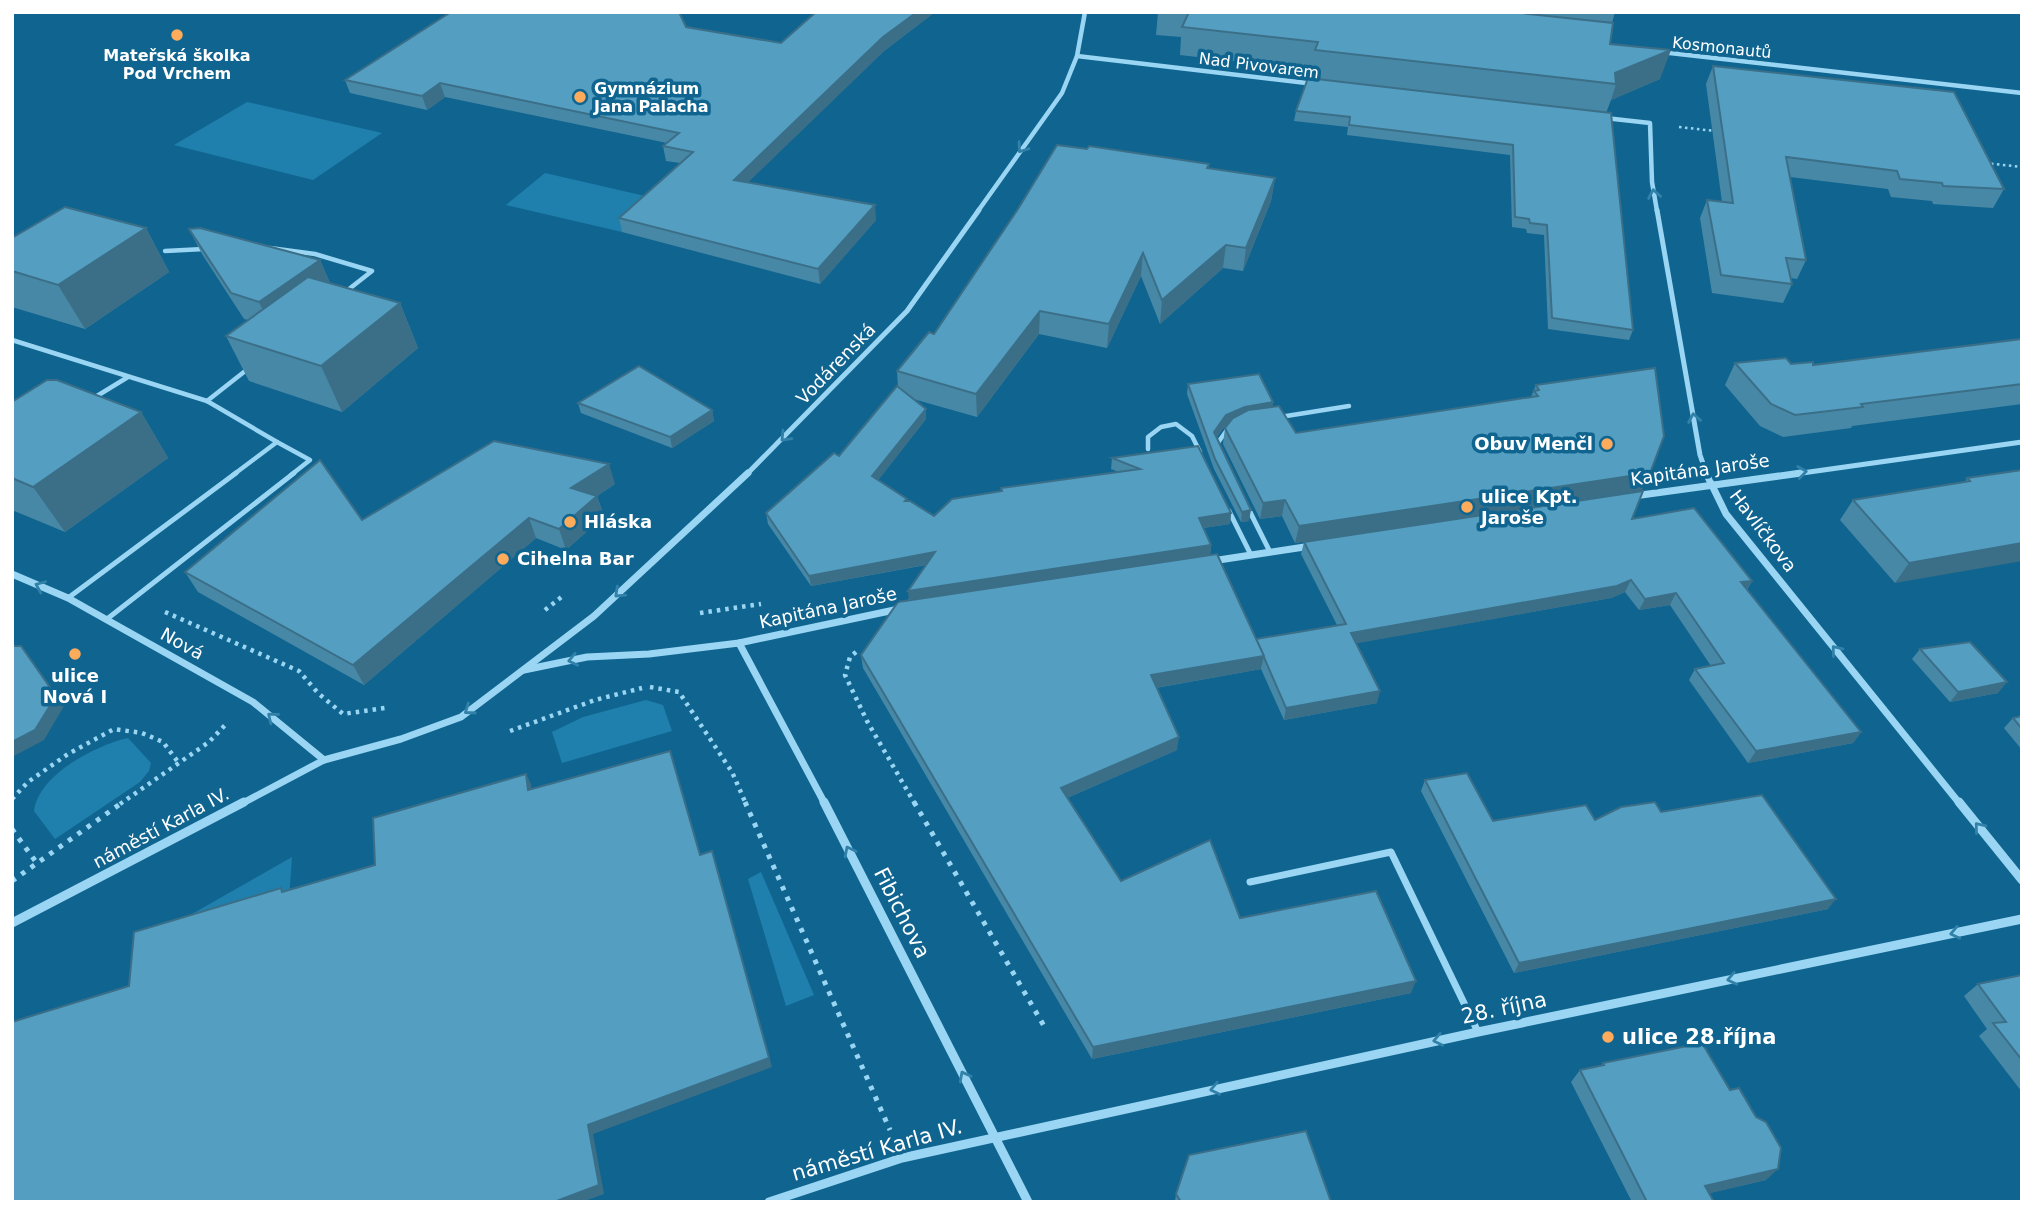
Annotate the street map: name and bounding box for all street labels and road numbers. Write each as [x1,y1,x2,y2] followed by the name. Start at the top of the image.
[1671,33,1773,62] street label: Kosmonautů
[1198,49,1320,82] street label: Nad Pivovarem
[792,319,879,408] street label: Vodárenská
[1629,449,1771,490] street label: Kapitána Jaroše
[1726,485,1801,576] street label: Havlíčkova
[757,583,899,632] street label: Kapitána Jaroše
[157,623,208,664] street label: Nová
[89,783,232,872] street label: náměstí Karla IV.
[869,864,935,962] street label: Fibichova
[1459,987,1549,1029] street label: 28. října
[789,1114,965,1186] street label: náměstí Karla IV.

